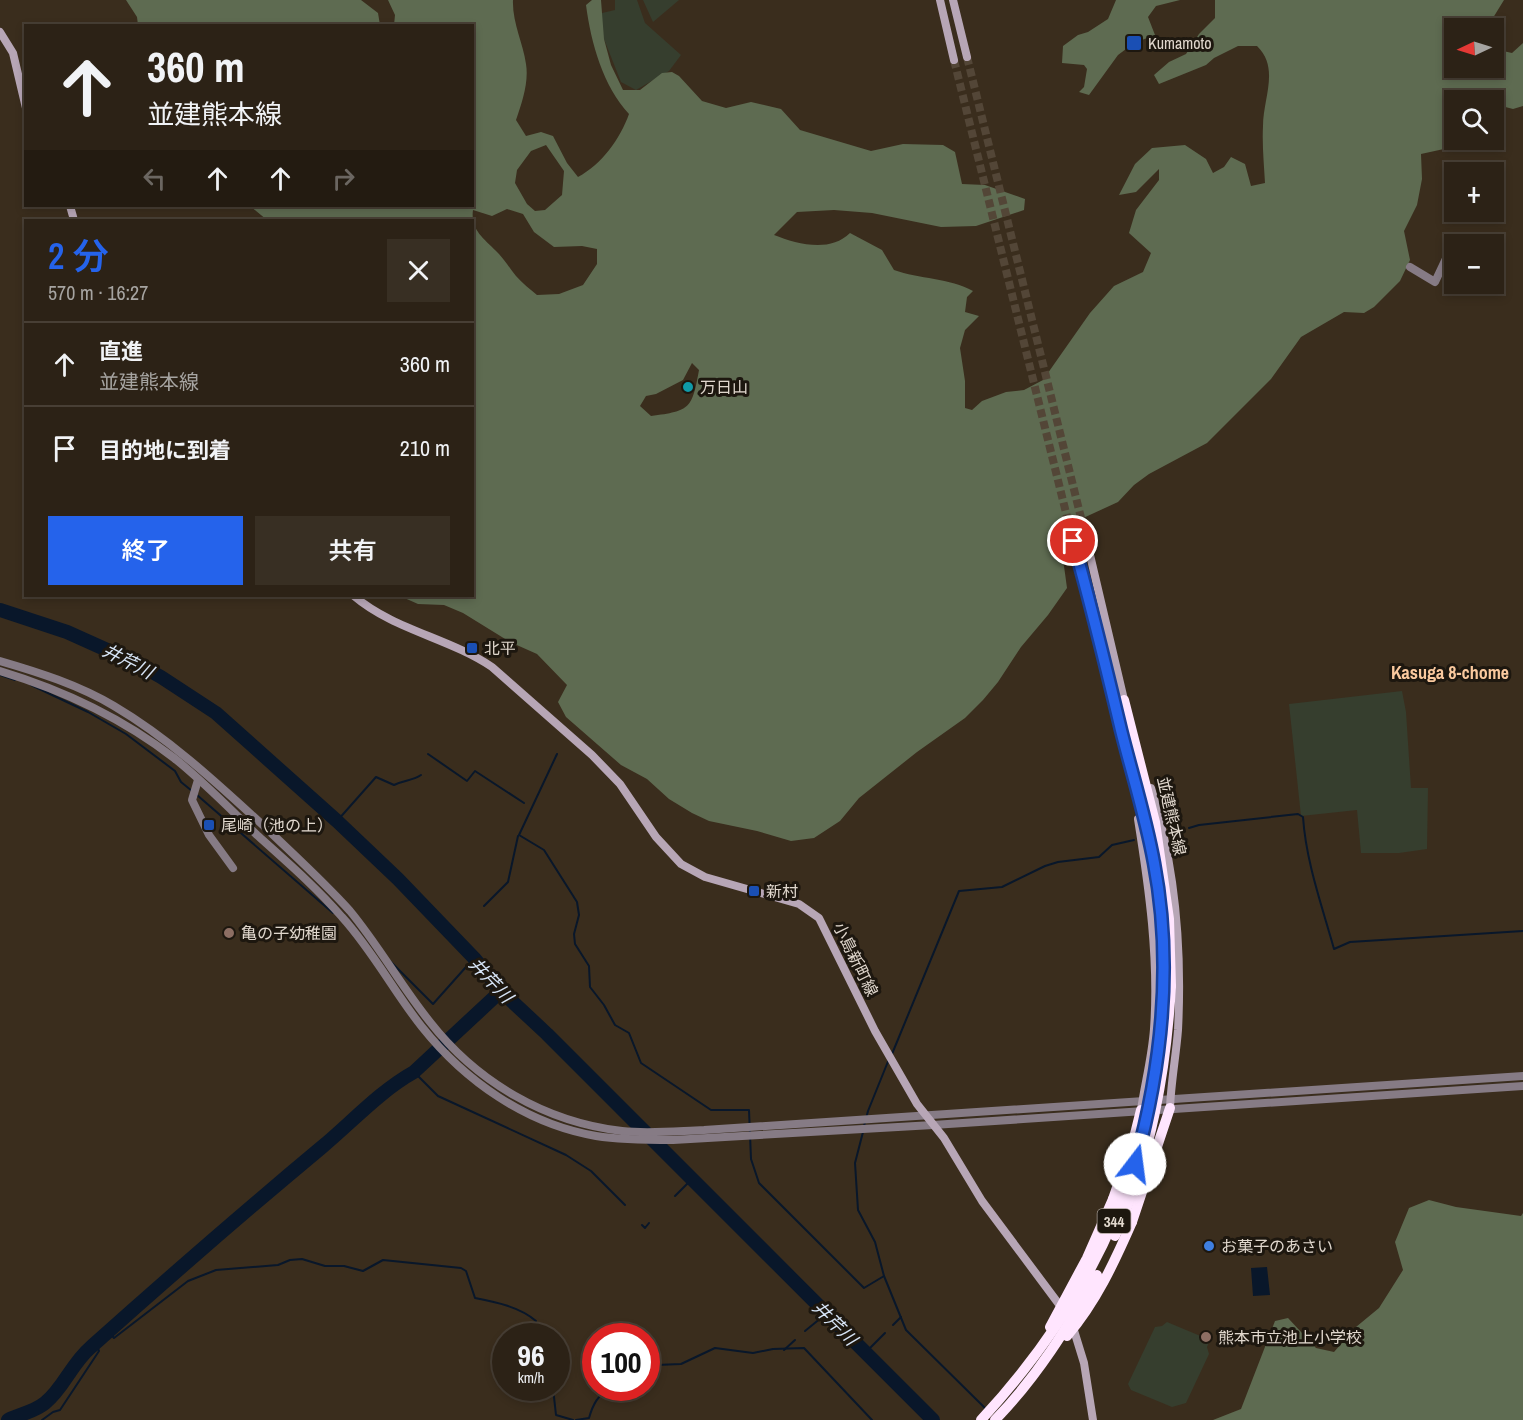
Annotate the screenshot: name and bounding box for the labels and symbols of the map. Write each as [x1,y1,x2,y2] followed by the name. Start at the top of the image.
[1444,18,1504,78] north arrow
[1148,32,1211,54] place label: Kumamoto
[1125,34,1143,52] marker: Kumamoto
[700,376,748,398] place label: 万日山
[681,380,695,394] marker: 万日山
[1047,515,1098,566] pin
[484,637,516,659] place label: 北平
[98,638,160,685] water label: 井芹川
[465,641,479,655] marker: 北平
[1391,660,1509,685] district label: Kasuga 8-chome
[1152,775,1192,857] street label: 並建熊本線
[221,814,333,836] place label: 尾崎（池の上）
[202,818,216,832] marker: 尾崎（池の上）
[766,880,798,902] place label: 新村
[747,884,761,898] marker: 新村
[829,918,883,1000] street label: 小島新町線
[241,922,337,944] place label: 亀の子幼稚園
[222,926,236,940] marker: 亀の子幼稚園
[463,952,520,1010] water label: 井芹川
[1103,1132,1167,1196] position arrow
[1098,1209,1130,1233] road number: 344
[1221,1235,1333,1257] place label: お菓子のあさい
[1202,1239,1216,1253] marker: お菓子のあさい
[807,1295,864,1352] water label: 井芹川
[582,1323,660,1401] speed limit sign: 100
[1218,1326,1362,1348] place label: 熊本市立池上小学校
[1199,1330,1213,1344] marker: 熊本市立池上小学校

